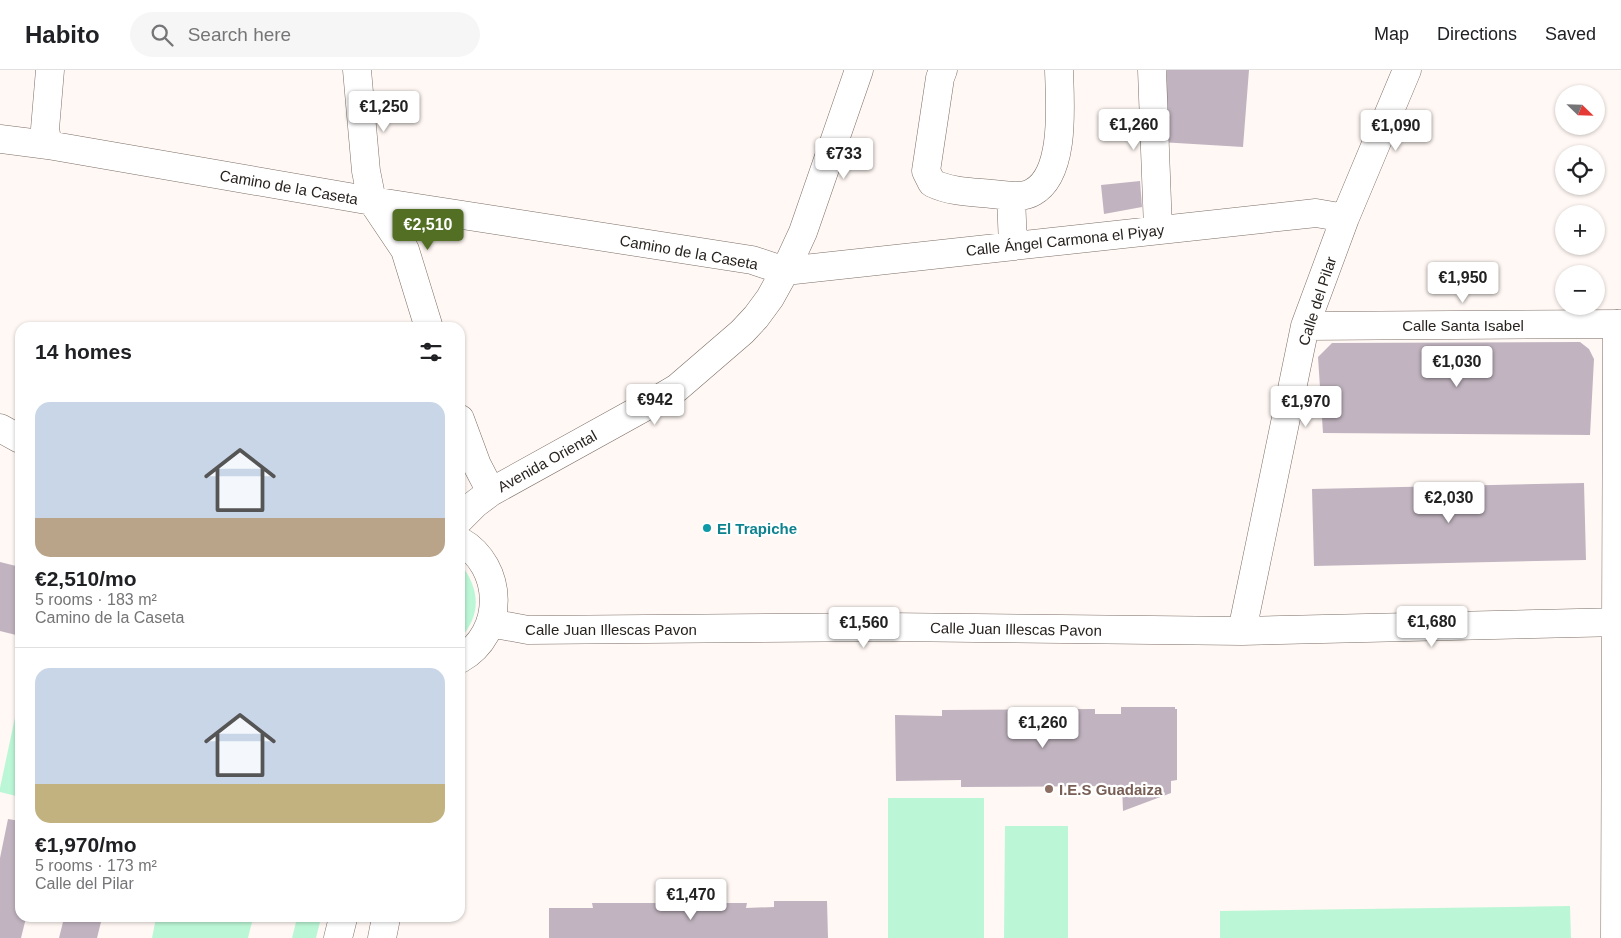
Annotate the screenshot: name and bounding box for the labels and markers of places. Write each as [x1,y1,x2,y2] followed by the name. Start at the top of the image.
[343,90,425,133] pin: €1,250
[1093,108,1175,151] pin: €1,260
[1355,109,1437,152] pin: €1,090
[814,138,874,180] pin: €733
[387,208,469,251] pin: €2,510
[1422,262,1504,304] pin: €1,950
[1416,346,1498,388] pin: €1,030
[625,384,685,426] pin: €942
[1265,386,1347,428] pin: €1,970
[1408,482,1490,524] pin: €2,030
[717,520,797,537] place label: El Trapiche
[701,522,713,534] marker: El Trapiche
[823,606,905,649] pin: €1,560
[1391,606,1473,648] pin: €1,680
[1002,706,1084,749] pin: €1,260
[1059,781,1163,798] place label: I.E.S Guadaiza
[1043,783,1055,795] marker: I.E.S Guadaiza
[650,878,732,921] pin: €1,470

